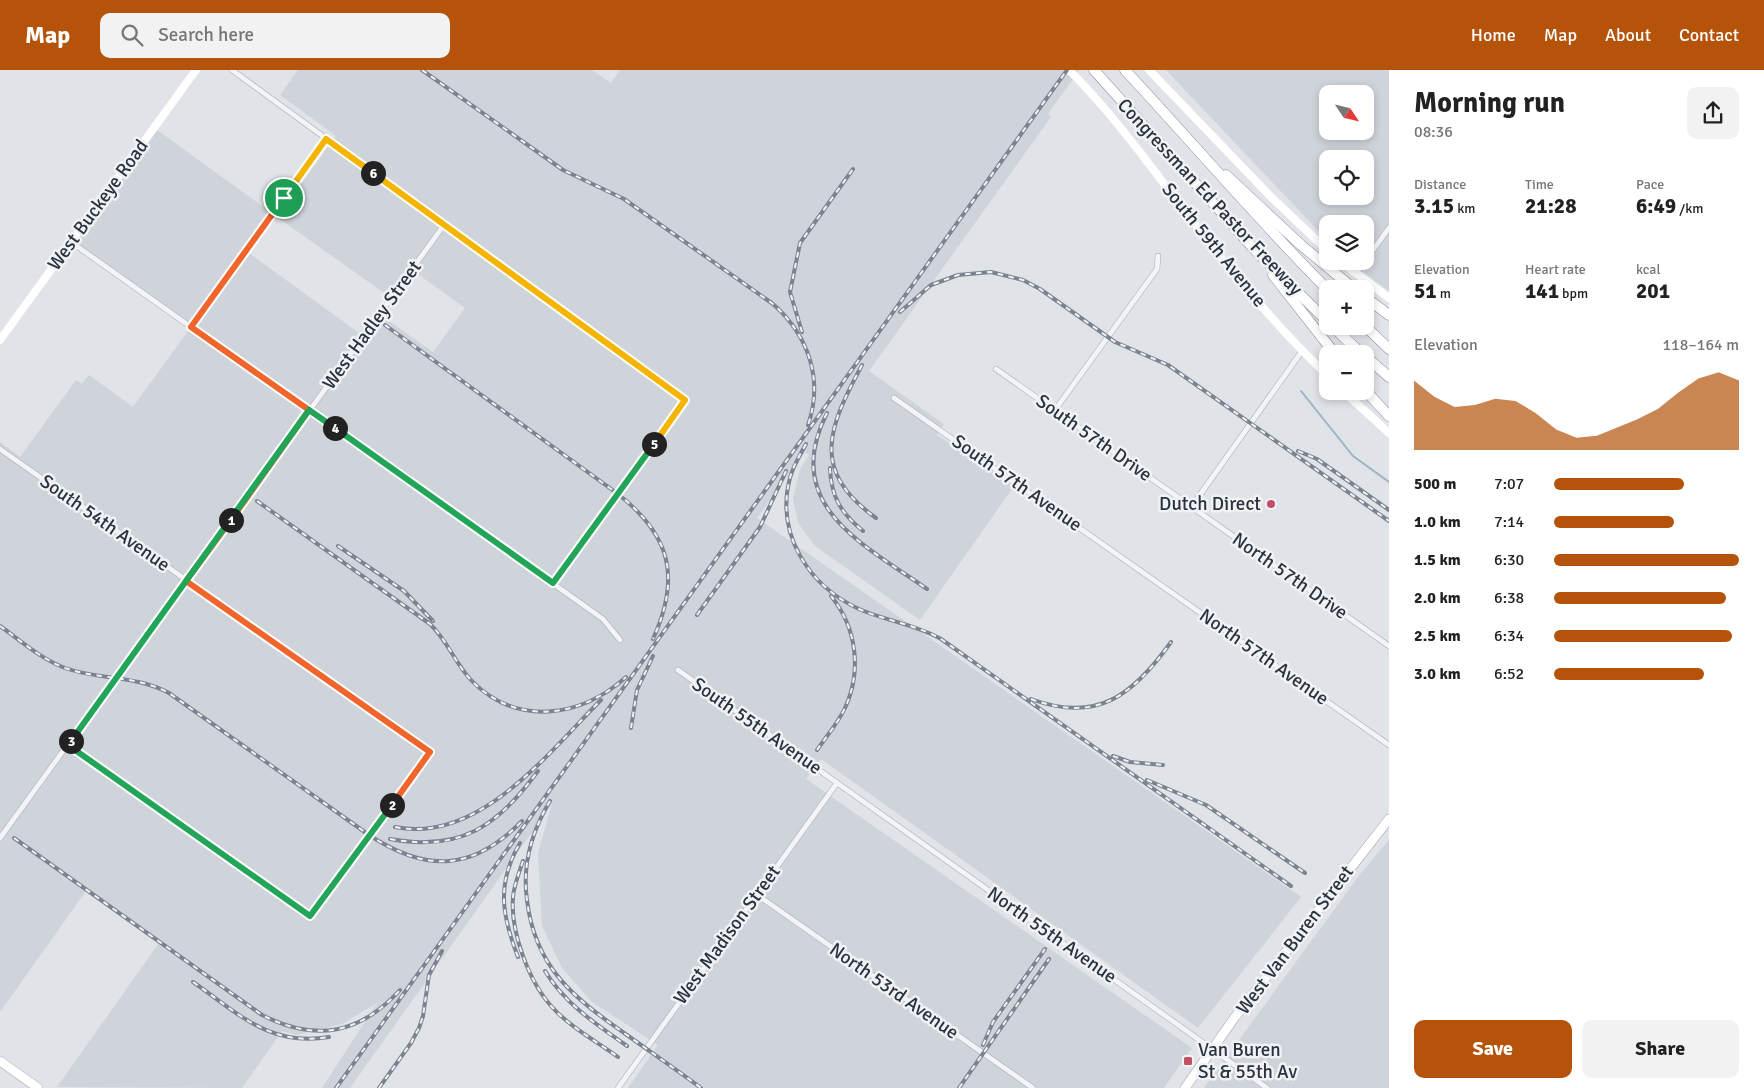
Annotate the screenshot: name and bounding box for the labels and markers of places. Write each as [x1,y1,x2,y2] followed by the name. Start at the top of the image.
[360,160,386,186] pin: 6
[263,177,305,219] pin
[322,416,348,440] pin: 4
[642,432,666,456] pin: 5
[1159,492,1261,516] place label: Dutch Direct
[1265,498,1277,510] marker: Dutch Direct
[218,508,244,532] pin: 1
[58,728,84,754] pin: 3
[380,792,404,818] pin: 2
[1198,1038,1297,1084] place label: Van Buren St & 55th Av
[1182,1055,1194,1067] marker: Van Buren St & 55th Av

